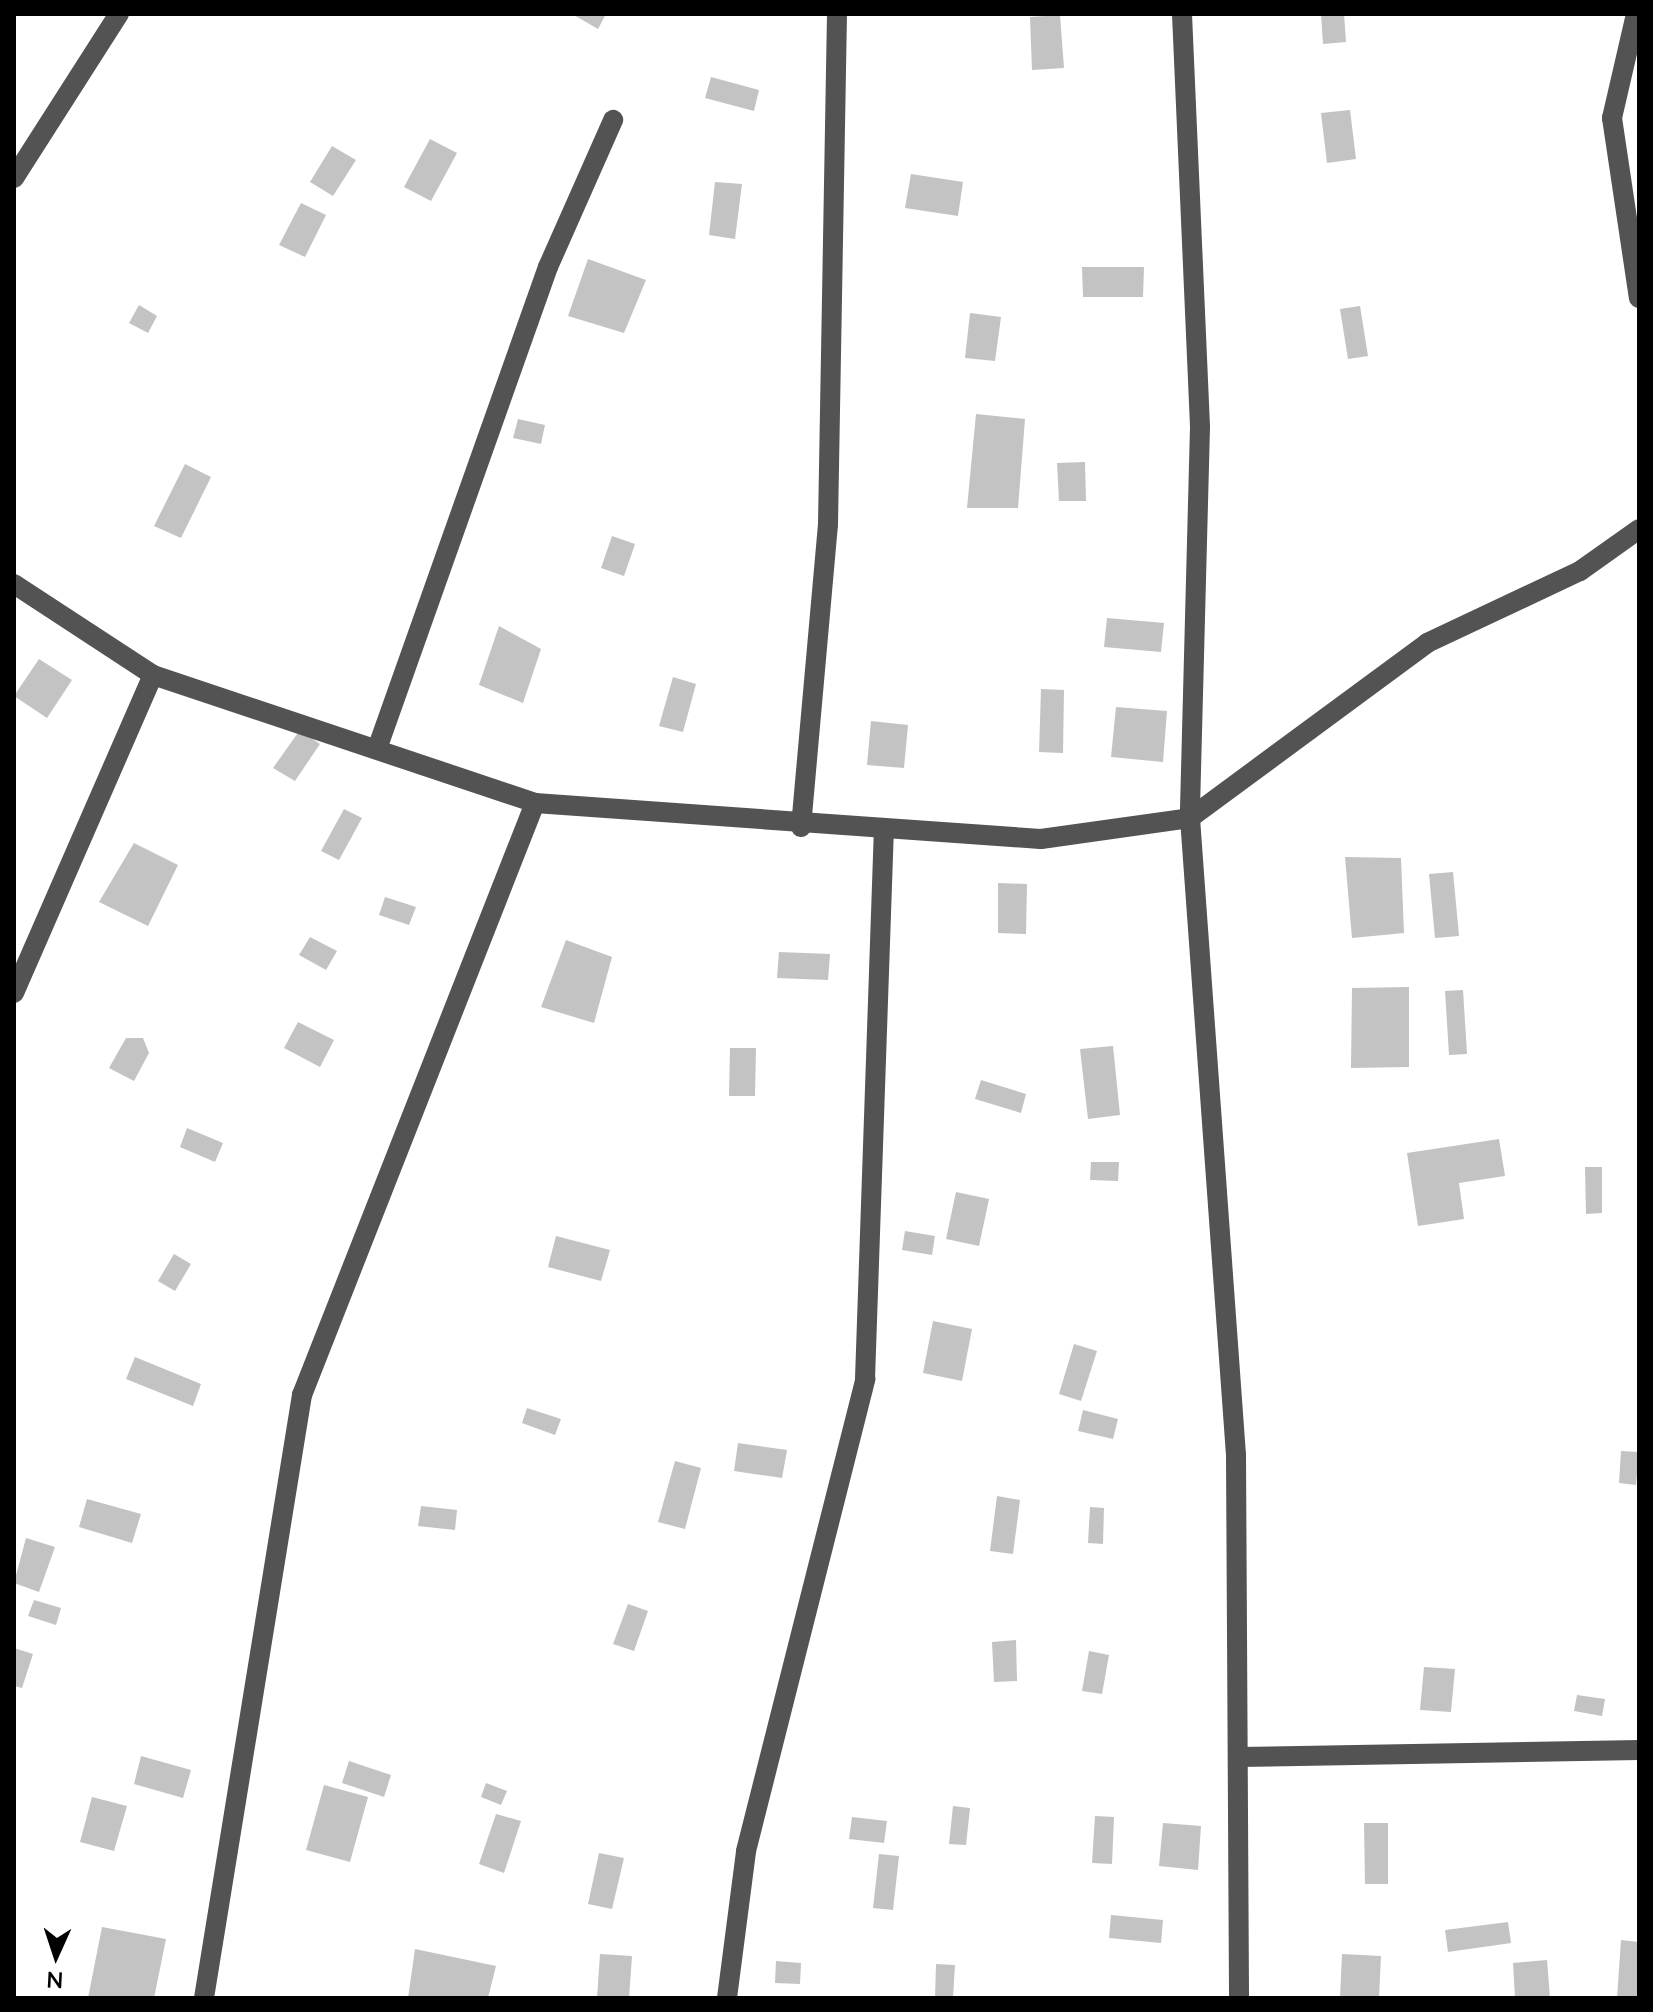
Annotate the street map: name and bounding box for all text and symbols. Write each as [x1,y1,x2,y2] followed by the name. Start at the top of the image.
[16,1916,96,1996] north arrow
[46,1967,64,1994] text: N

